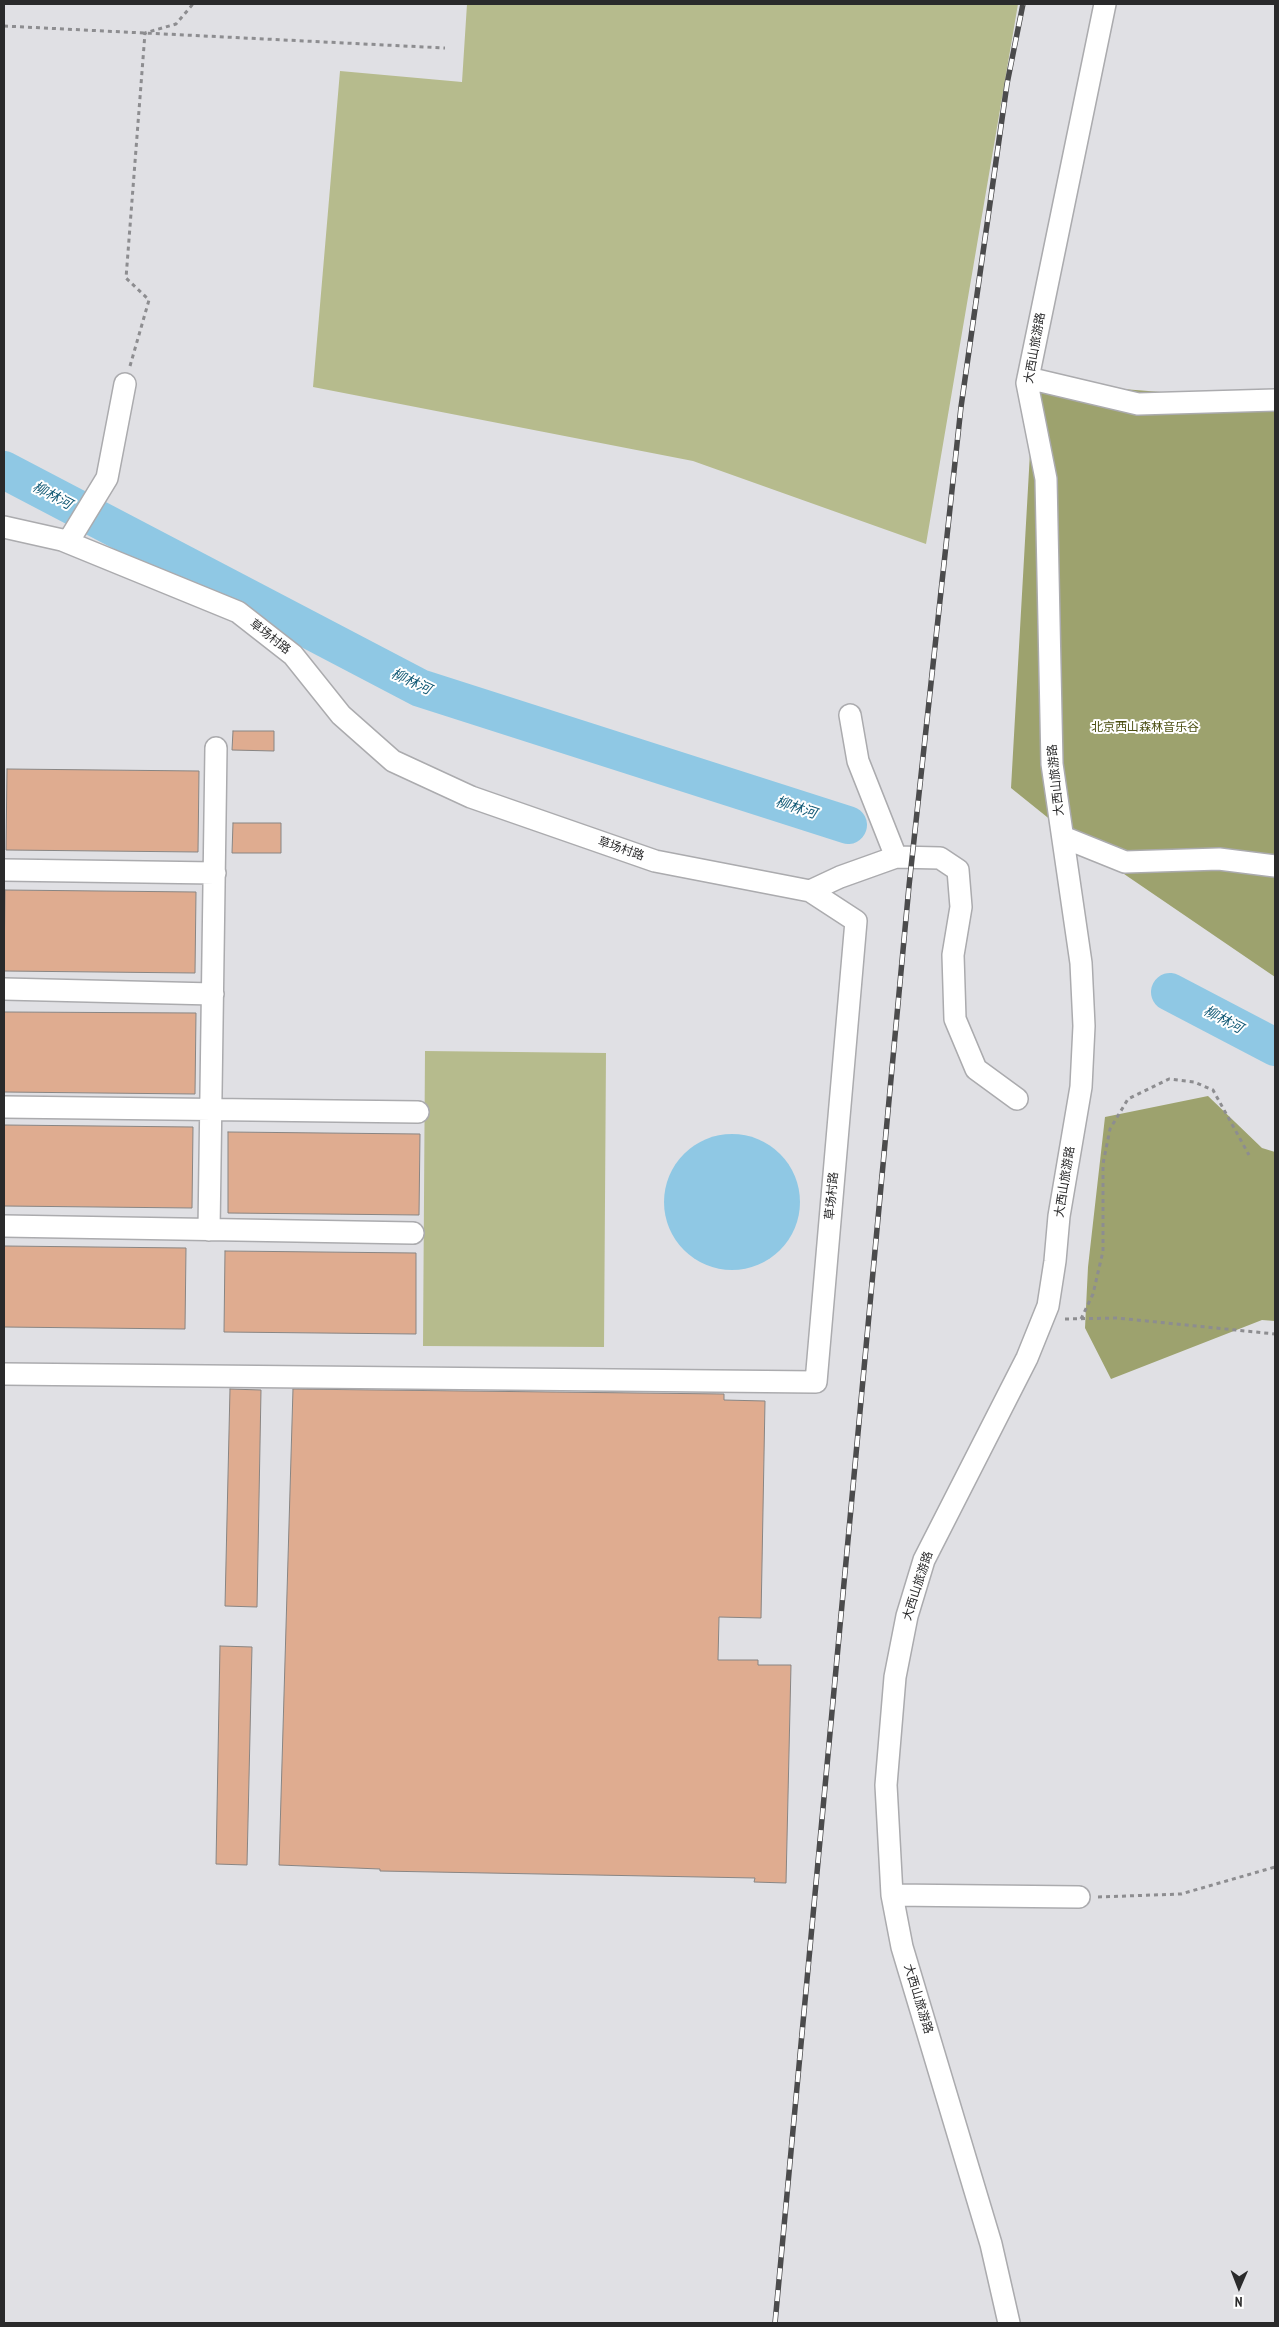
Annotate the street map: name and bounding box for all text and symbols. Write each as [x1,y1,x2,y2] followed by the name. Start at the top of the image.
[1022,311,1048,385] street label: 大西山旅游路
[30,479,74,513] water label: 柳林河
[247,617,293,657] street label: 草场村路
[388,666,434,698] water label: 柳林河
[1091,721,1199,735] park label: 北京西山森林音乐谷
[1045,743,1067,817] street label: 大西山旅游路
[773,794,819,822] water label: 柳林河
[596,834,646,864] street label: 草场村路
[1201,1003,1245,1037] water label: 柳林河
[1052,1145,1078,1219] street label: 大西山旅游路
[823,1171,841,1221] street label: 草场村路
[900,1550,936,1622] street label: 大西山旅游路
[901,1962,935,2036] street label: 大西山旅游路
[1214,2262,1264,2312] north arrow
[1235,2293,1243,2311] text: N

